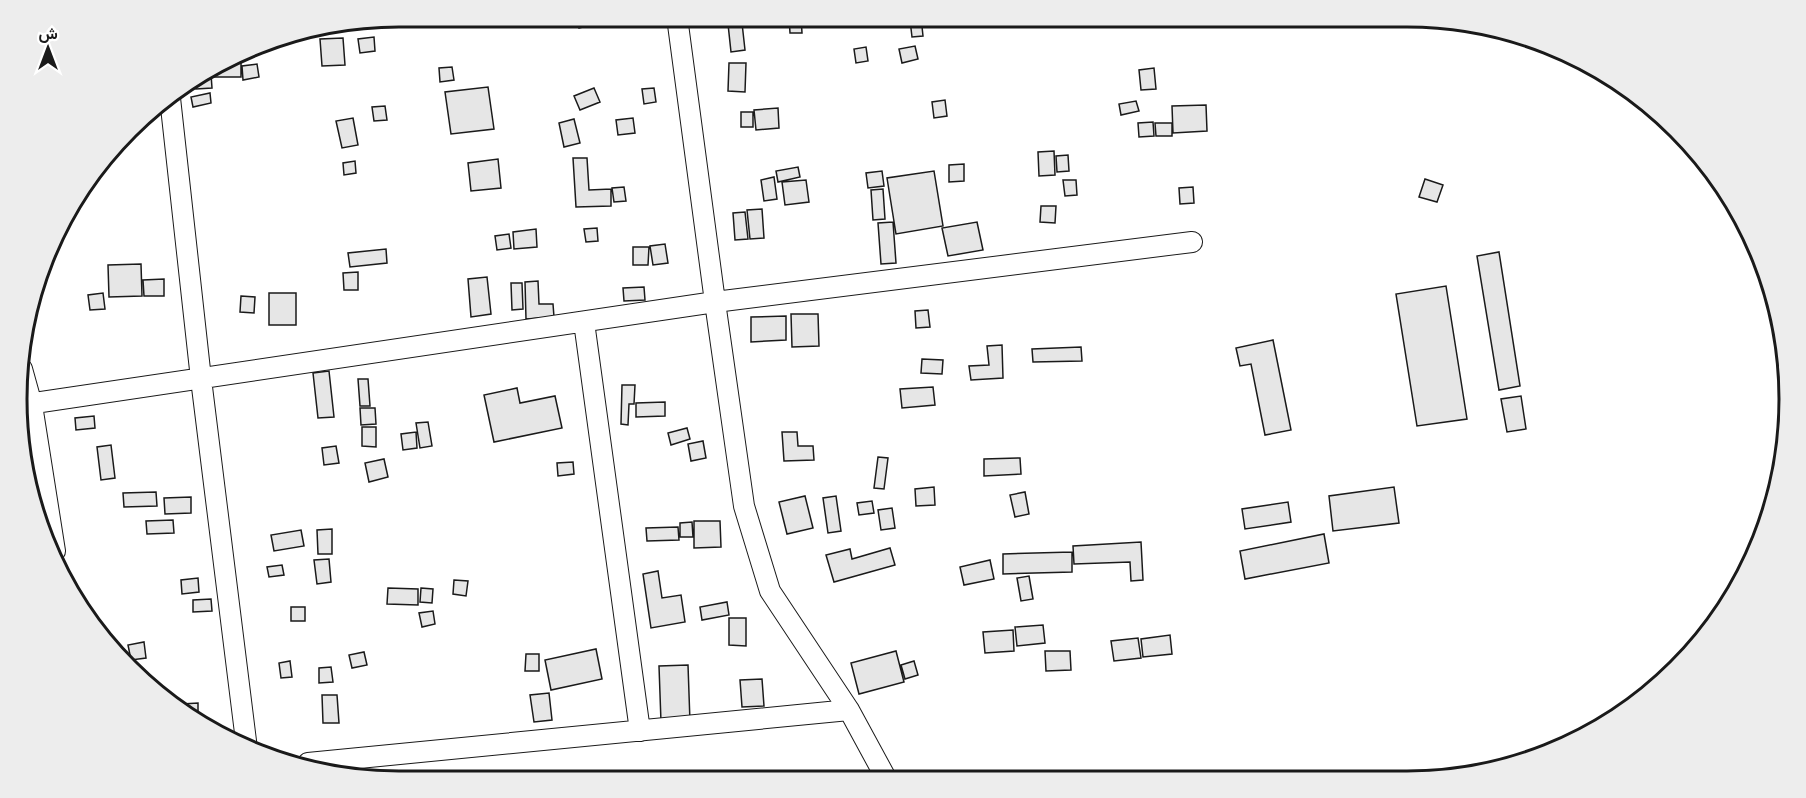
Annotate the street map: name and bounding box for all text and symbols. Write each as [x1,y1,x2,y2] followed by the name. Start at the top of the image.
[18,18,78,78] north arrow
[38,24,58,43] text: ش

